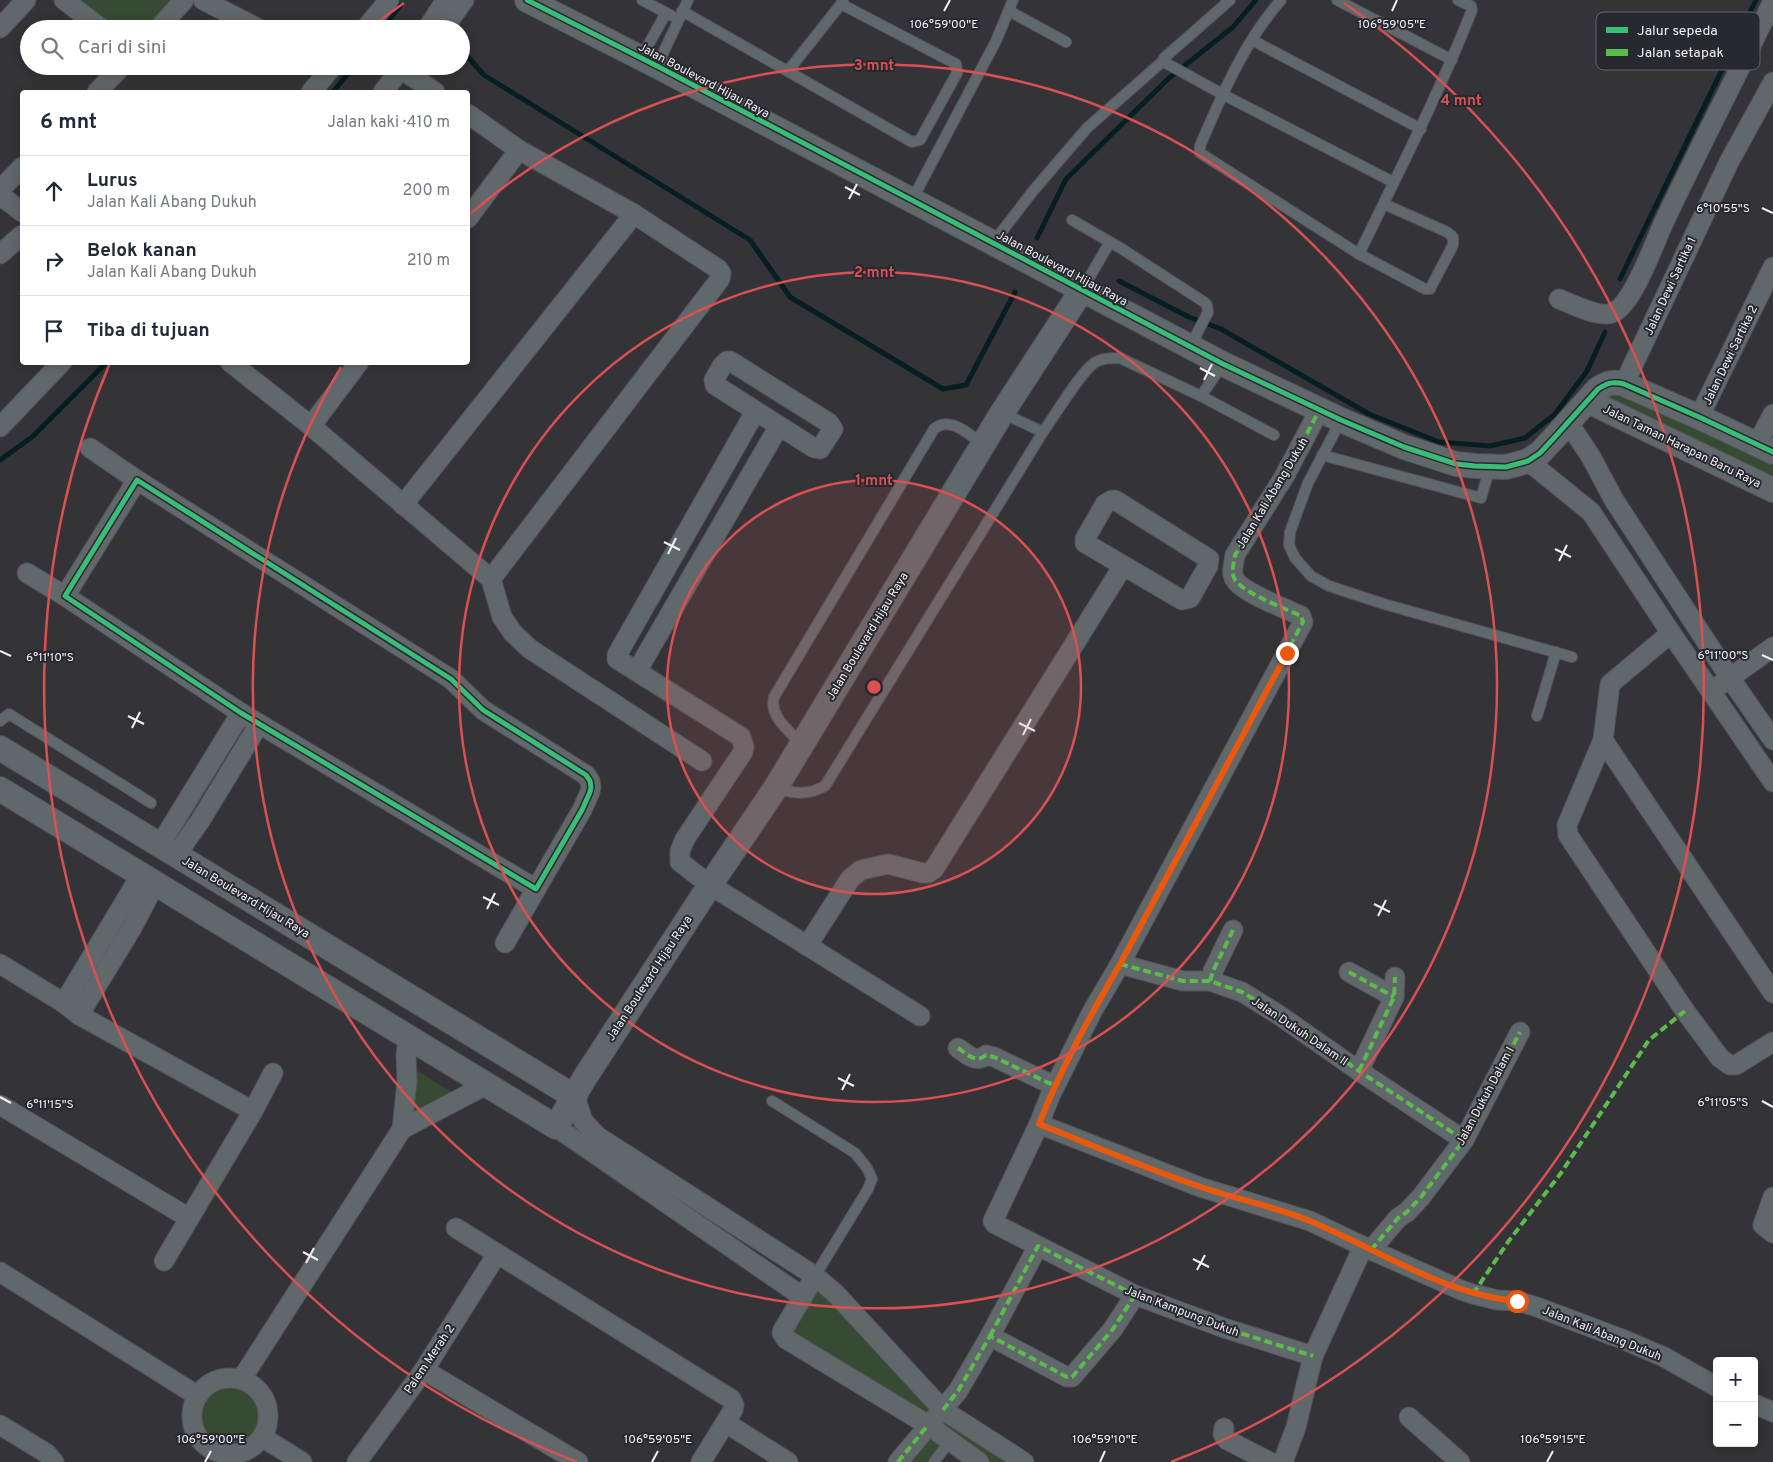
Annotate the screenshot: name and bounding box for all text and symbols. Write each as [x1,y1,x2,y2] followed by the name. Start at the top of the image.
[1596,12,1760,70] legend
[910,17,978,33] text: 106°59'00"E
[1358,17,1426,33] text: 106°59'05"E
[20,20,470,75] search box
[1637,23,1718,40] text: Jalur sepeda
[38,34,66,62] icon: search
[78,36,166,60] text: Cari di sini
[635,39,772,122] street label: Jalan Boulevard Hijau Raya
[1637,45,1724,62] text: Jalan setapak
[854,57,894,76] text: 3 mnt
[1440,92,1482,111] text: 4 mnt
[40,109,97,136] text: 6 mnt
[327,113,450,133] text: Jalan kaki · 410 m
[87,169,138,193] text: Lurus
[40,177,68,205] icon: ahead
[402,181,450,201] text: 200 m
[87,193,257,213] text: Jalan Kali Abang Dukuh
[1696,201,1750,217] text: 6°10'55"S
[993,227,1130,310] street label: Jalan Boulevard Hijau Raya
[1641,235,1701,338] street label: Jalan Dewi Sartika 1
[87,239,197,263] text: Belok kanan
[40,247,68,275] icon: right
[407,251,450,271] text: 210 m
[87,263,257,283] text: Jalan Kali Abang Dukuh
[854,264,894,283] text: 2 mnt
[1700,303,1762,408] street label: Jalan Dewi Sartika 2
[40,317,68,345] icon: arrive
[87,319,210,343] text: Tiba di tujuan
[1600,402,1763,492] street label: Jalan Taman Harapan Baru Raya
[1233,435,1313,552] street label: Jalan Kali Abang Dukuh
[855,472,893,491] text: 1 mnt
[823,570,912,703] street label: Jalan Boulevard Hijau Raya
[1276,642,1299,665] route end
[1698,648,1748,664] text: 6°11'00"S
[26,650,74,666] text: 6°11'10"S
[865,678,883,696] centre of rings
[179,853,312,942] street label: Jalan Boulevard Hijau Raya
[603,913,696,1044] street label: Jalan Boulevard Hijau Raya
[1248,994,1351,1070] street label: Jalan Dukuh Dalam II
[1453,1044,1519,1149] street label: Jalan Dukuh Dalam I
[1698,1095,1748,1111] text: 6°11'05"S
[26,1097,74,1113] text: 6°11'15"S
[1122,1283,1241,1341] street label: Jalan Kampung Dukuh
[1506,1290,1529,1313] route start
[1540,1303,1664,1365] street label: Jalan Kali Abang Dukuh
[401,1322,459,1397] street label: Palem Merah 2
[1713,1357,1758,1447] map controls
[1713,1357,1758,1402] button: +
[1713,1402,1758,1447] button: −
[177,1432,245,1448] text: 106°59'00"E
[624,1432,692,1448] text: 106°59'05"E
[1072,1432,1138,1448] text: 106°59'10"E
[1520,1432,1586,1448] text: 106°59'15"E

